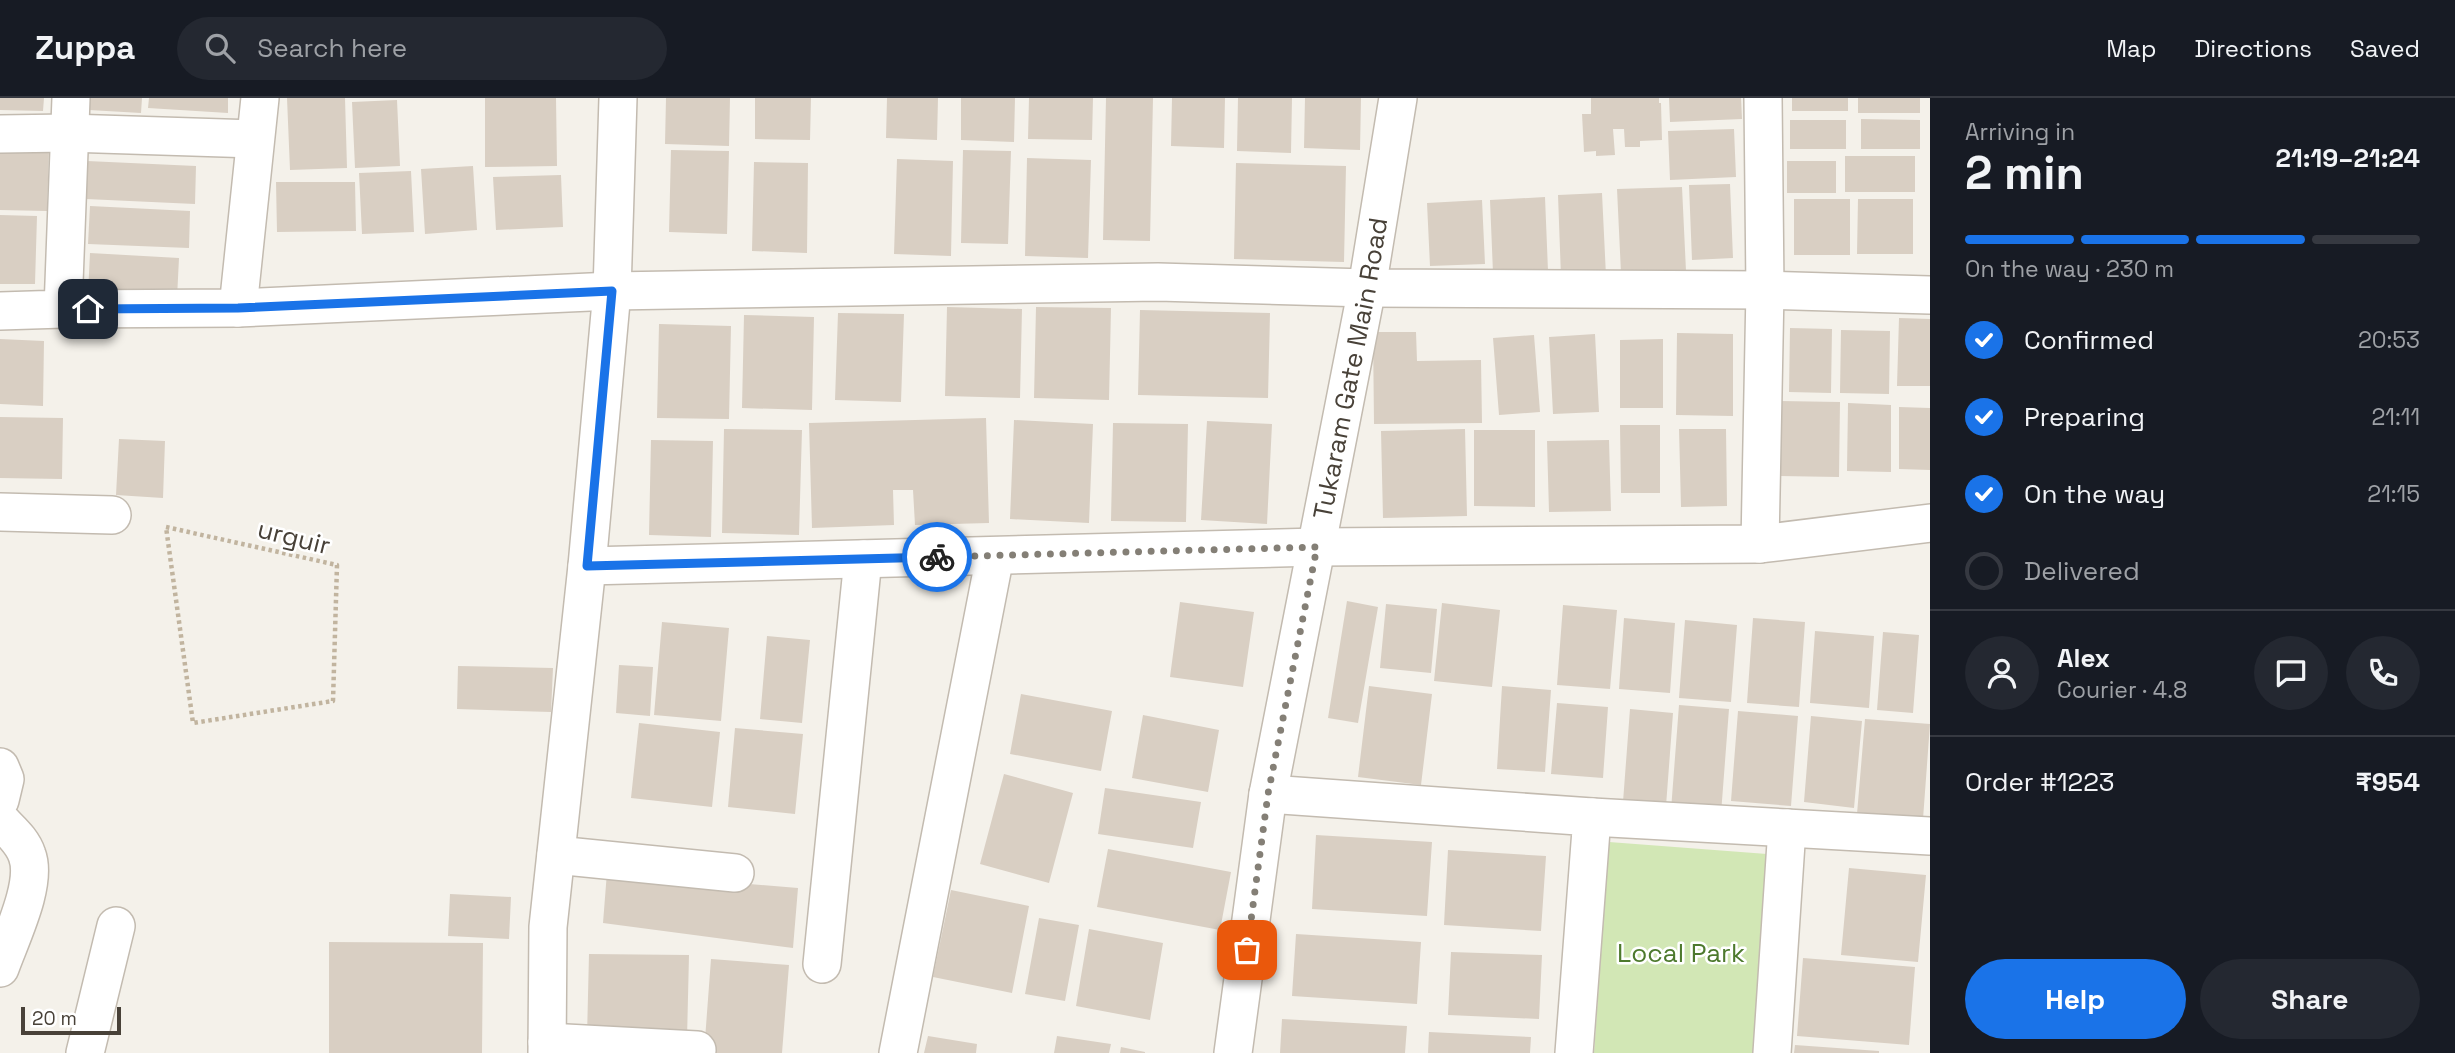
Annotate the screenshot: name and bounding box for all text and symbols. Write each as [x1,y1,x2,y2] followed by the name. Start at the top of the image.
[177,17,667,80] search box
[35,27,135,69] text: Zuppa
[201,29,239,67] icon: search
[257,31,407,65] text: Search here
[2106,33,2156,64] text: Map
[2194,33,2312,64] text: Directions
[2350,33,2420,64] text: Saved
[1965,117,2075,147] text: Arriving in
[2276,141,2420,175] text: 21:19–21:24
[1965,144,2084,202] text: 2 min
[1305,215,1395,522] street label: Tukaram Gate Main Road
[1965,254,2174,284] text: On the way · 230 m
[58,279,118,339] pin
[69,290,107,328] icon: home
[1965,321,2003,359] icon: check
[2024,323,2154,357] text: Confirmed
[2358,325,2420,355] text: 20:53
[1965,398,2003,436] icon: check
[2024,400,2145,434] text: Preparing
[2371,402,2420,432] text: 21:11
[1965,475,2003,513] icon: check
[2024,477,2165,511] text: On the way
[2367,479,2420,509] text: 21:15
[254,512,334,562] street label: urguir
[902,522,972,592] courier
[918,538,956,576] icon: bike
[2024,554,2140,588] text: Delivered
[1965,636,2039,710] button: person
[2254,636,2328,710] button: chat
[2346,636,2420,710] button: phone
[2057,641,2110,675] text: Alex
[2057,675,2187,705] text: Courier · 4.8
[1965,765,2115,799] text: Order #1223
[2356,765,2420,799] text: ₹954
[1217,920,1277,980] pin
[1228,931,1266,969] icon: bag
[1617,936,1745,970] park label: Local Park
[1965,959,2186,1039] button: Help
[2200,959,2420,1039] button: Share
[21,1004,121,1036] scale bar
[32,1006,77,1031] text: 20 m

